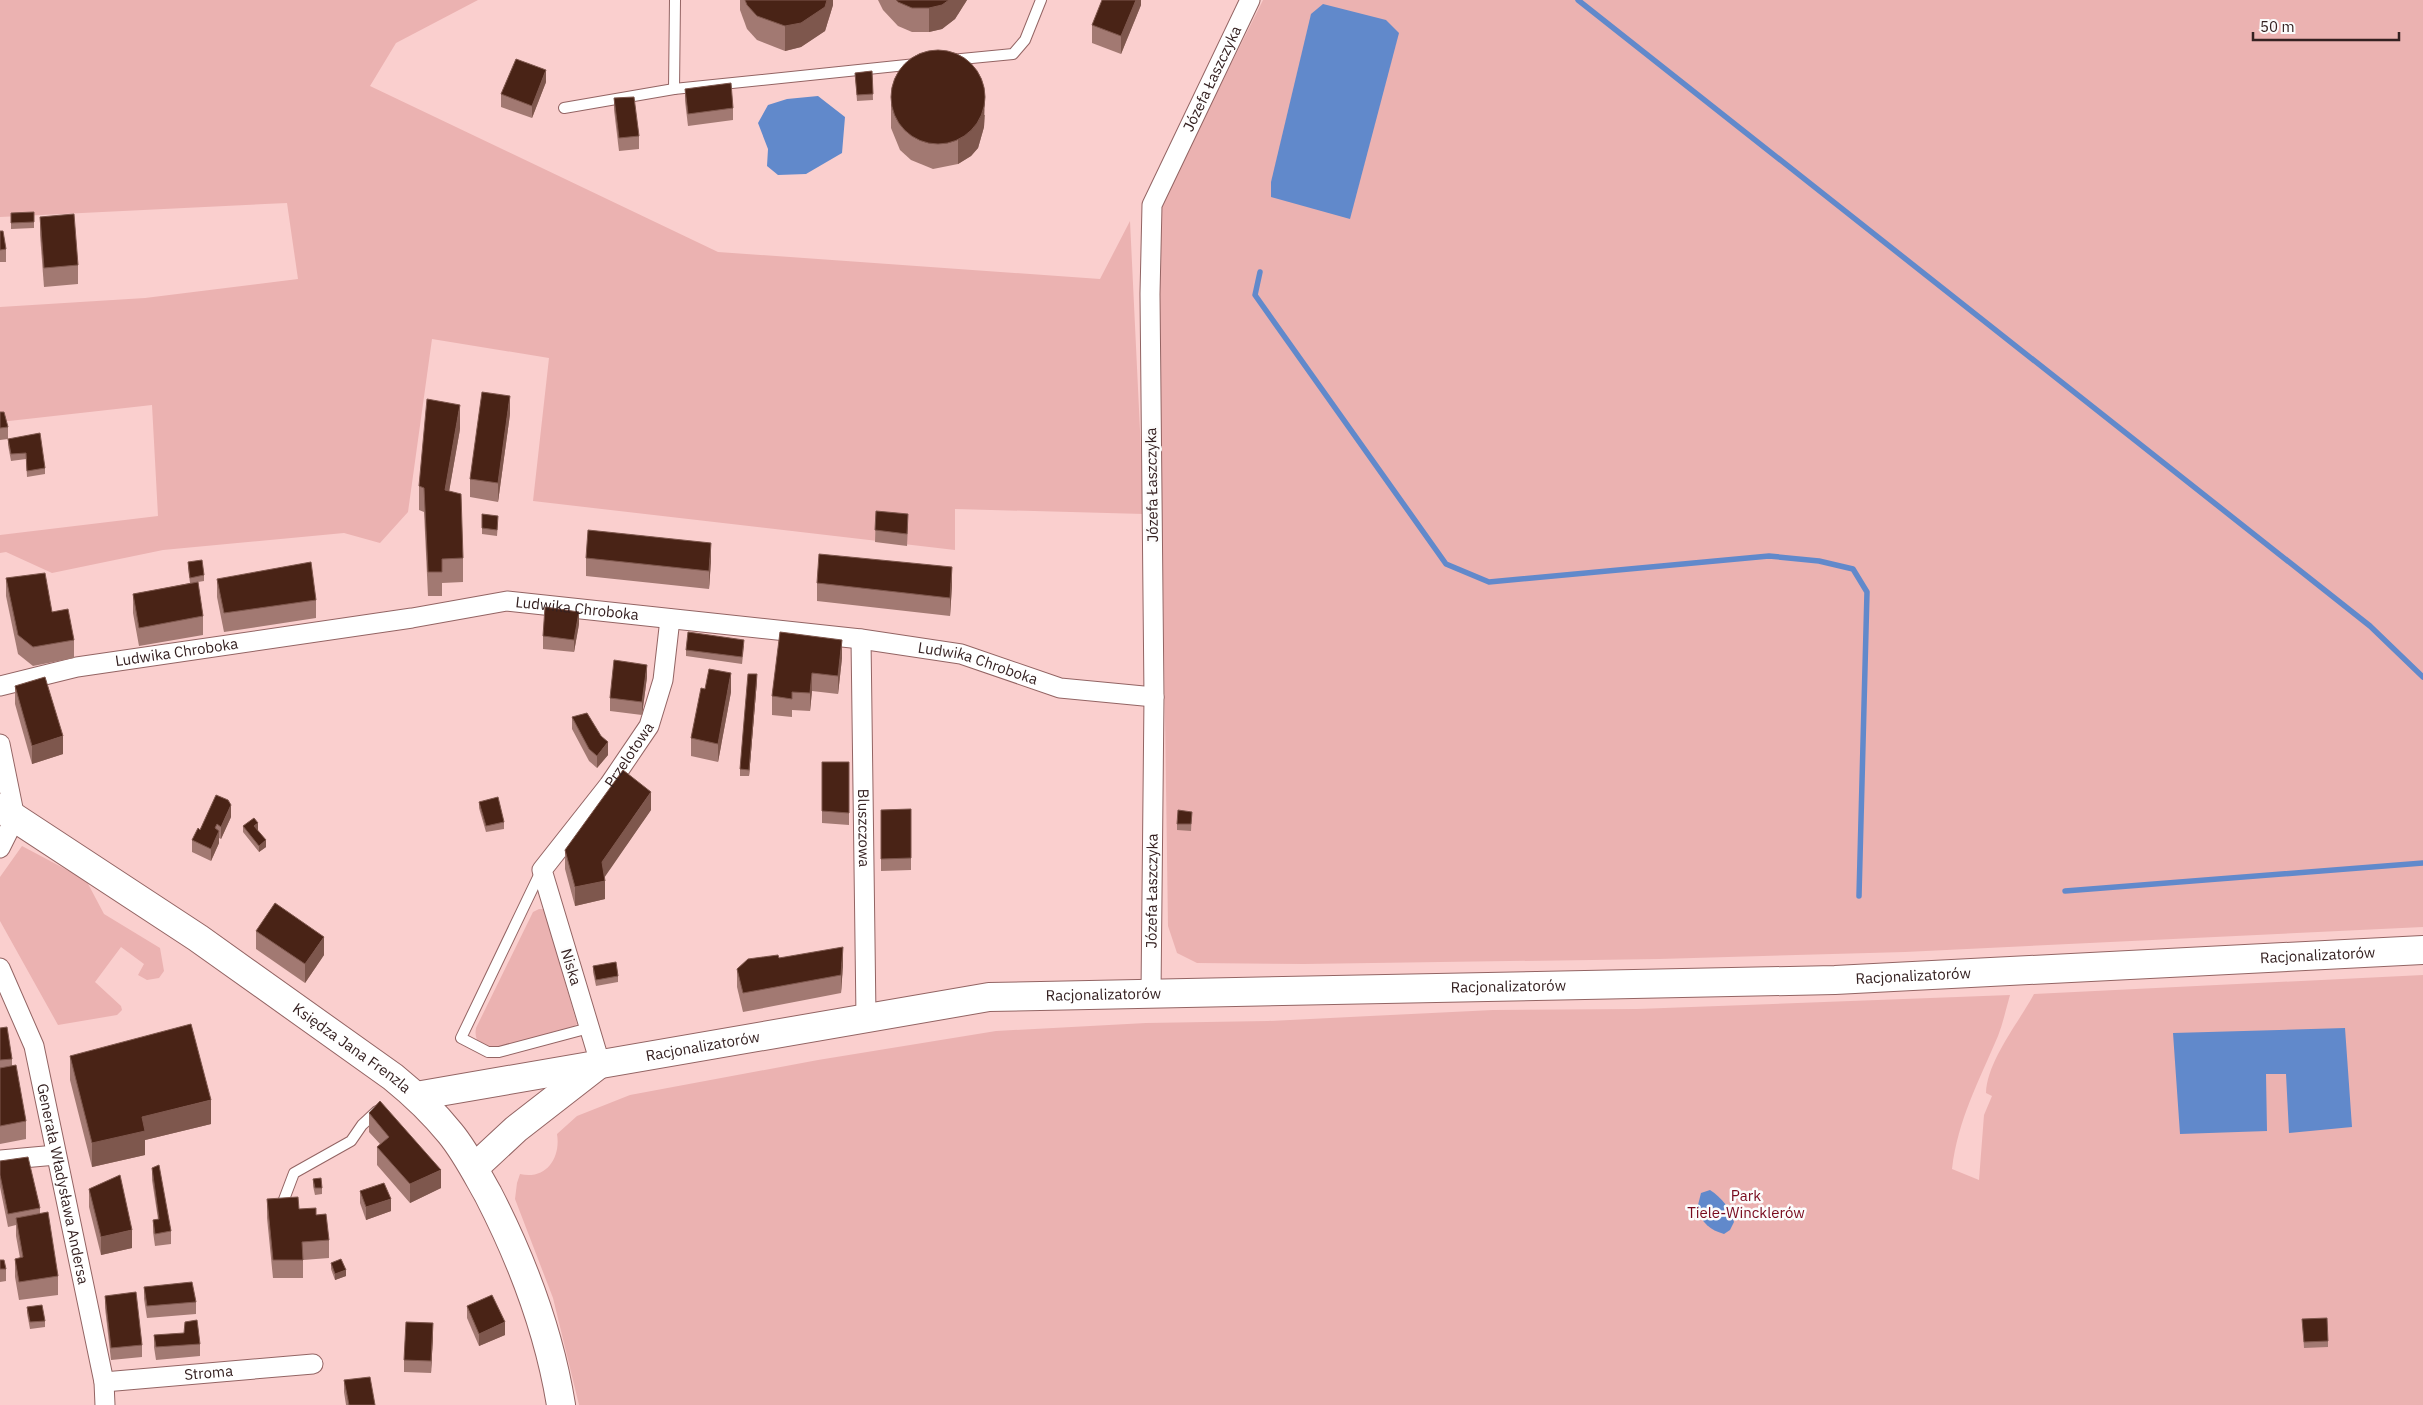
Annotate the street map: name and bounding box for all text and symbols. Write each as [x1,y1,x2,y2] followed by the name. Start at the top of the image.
[2253,10,2399,42] scale bar
[2260,17,2295,36] text: 50 m
[1179,23,1245,134] street label: Józefa Łaszczyka
[1141,427,1162,543] street label: Józefa Łaszczyka
[515,592,640,624] street label: Ludwika Chroboka
[114,634,239,670] street label: Ludwika Chroboka
[917,638,1040,689] street label: Ludwika Chroboka
[600,718,658,791] street label: Przelotowa
[854,789,874,867] street label: Bluszczowa
[1141,833,1162,949] street label: Józefa Łaszczyka
[2260,942,2376,967] street label: Racjonalizatorów
[557,946,586,988] street label: Niska
[1855,963,1972,988] street label: Racjonalizatorów
[1450,975,1567,997] street label: Racjonalizatorów
[1046,984,1162,1005] street label: Racjonalizatorów
[289,999,415,1097] street label: Księdza Jana Frenzla
[644,1027,762,1065] street label: Racjonalizatorów
[33,1082,93,1286] street label: Generała Władysława Andersa
[1687,1186,1805,1222] park label: Park Tiele-Wincklerów
[183,1361,234,1384] street label: Stroma

